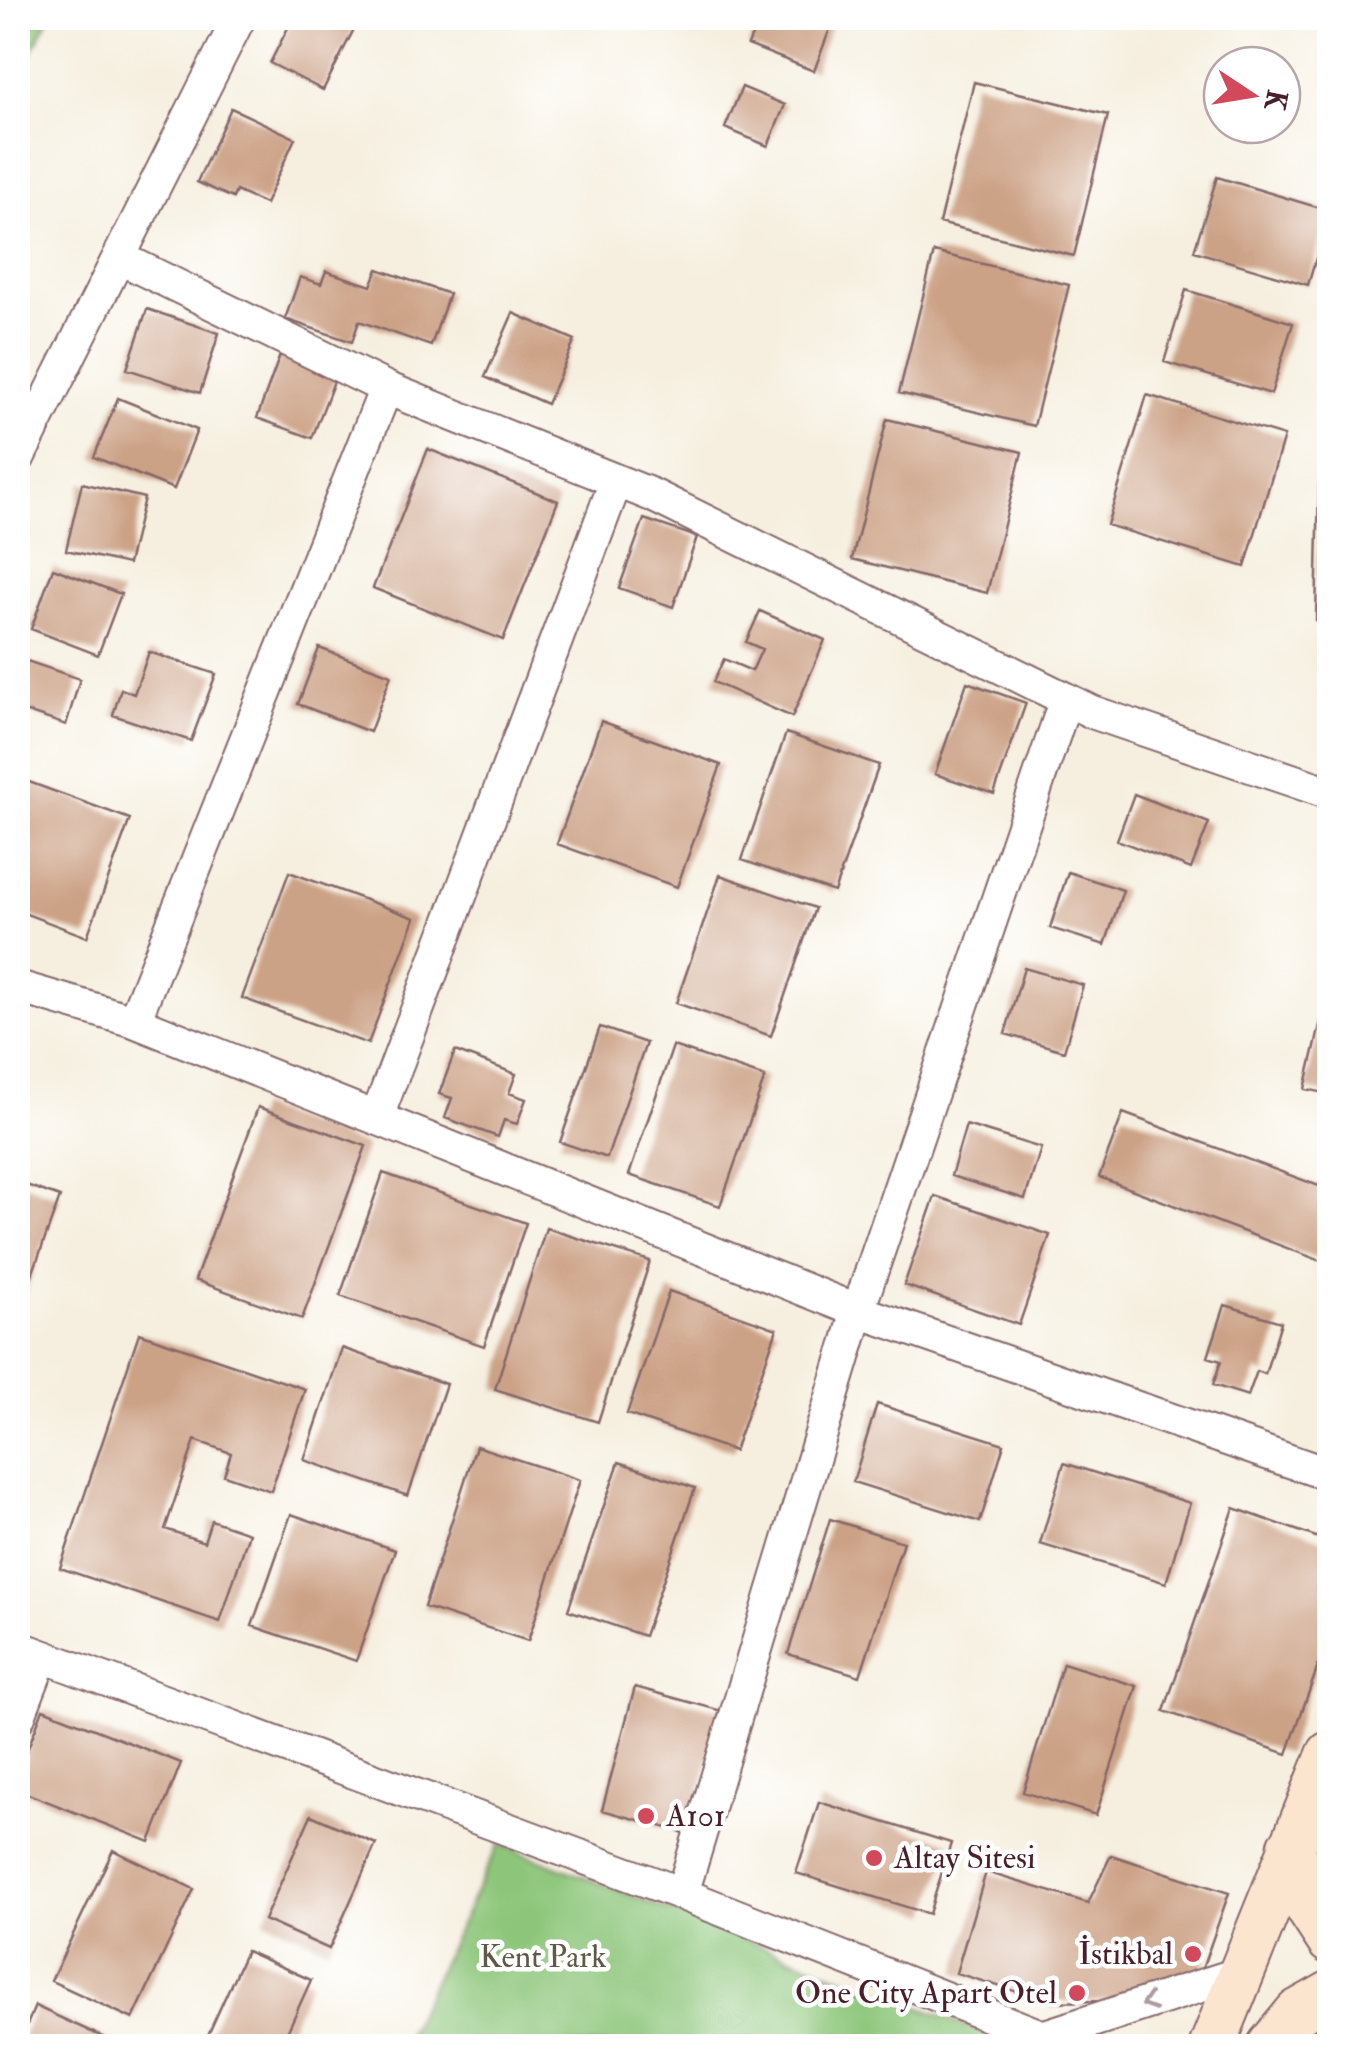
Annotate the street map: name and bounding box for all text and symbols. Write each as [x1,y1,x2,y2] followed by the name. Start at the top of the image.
[1202,45,1302,145] north arrow
[1256,87,1294,114] text: K
[665,1796,725,1836] place label: A101
[635,1805,657,1827] marker: A101
[893,1838,1036,1878] place label: Altay Sitesi
[863,1847,885,1869] marker: Altay Sitesi
[1078,1934,1173,1974] place label: İstikbal
[480,1937,606,1977] park label: Kent Park
[1182,1943,1204,1965] marker: İstikbal
[795,1973,1057,2013] place label: One City Apart Otel
[1066,1982,1088,2004] marker: One City Apart Otel
[1141,1991,1158,2012] one-way arrow

